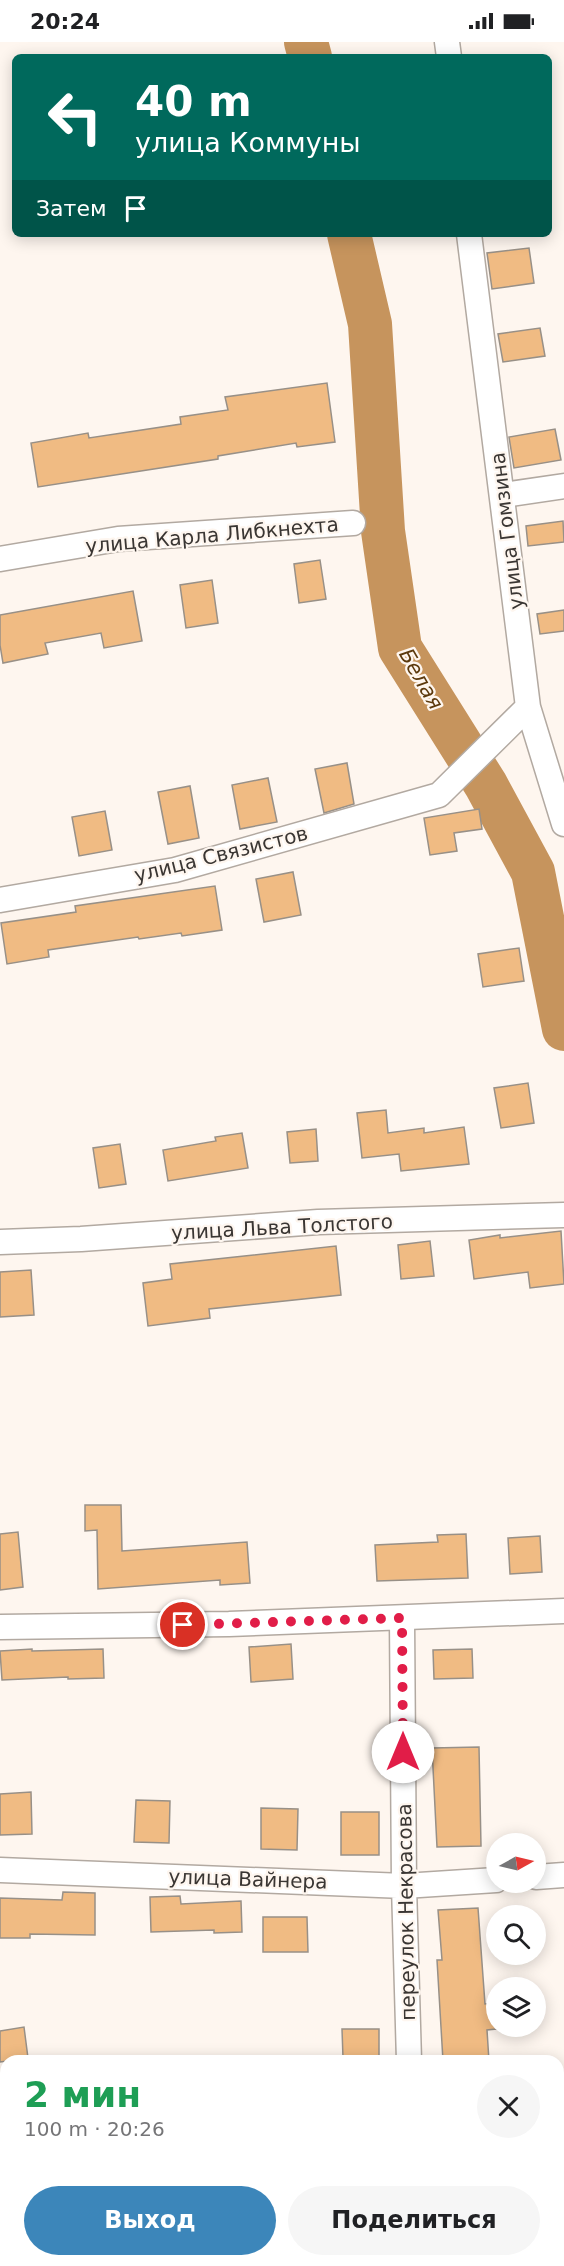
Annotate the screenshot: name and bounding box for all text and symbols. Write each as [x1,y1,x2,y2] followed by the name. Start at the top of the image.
[30,9,100,34] text: 20:24
[135,77,252,126] text: 40 m
[36,78,114,156] icon: left
[135,127,361,158] text: улица Коммуны
[119,192,152,225] icon: arrive
[36,196,107,221] text: Затем
[485,451,529,611] street label: улица Гомзина
[84,512,340,558] street label: улица Карла Либкнехта
[394,644,448,714] water label: Белая
[132,821,310,887] street label: улица Связистов
[171,1209,393,1245] street label: улица Льва Толстого
[157,1599,208,1650] pin
[166,1608,199,1641] icon: arrive
[371,1720,435,1784] position arrow
[392,1803,420,2021] street label: переулок Некрасова
[486,1833,546,1893] north arrow
[486,1833,546,2037] map controls
[168,1864,328,1894] street label: улица Вайнера
[486,1905,546,1965] button: search
[486,1977,546,2037] button: layers
[24,2074,141,2115] text: 2 мин
[477,2075,540,2138] button: close
[24,2117,165,2141] text: 100 m · 20:26
[24,2186,276,2255] button: Выход
[288,2186,540,2255] button: Поделиться

